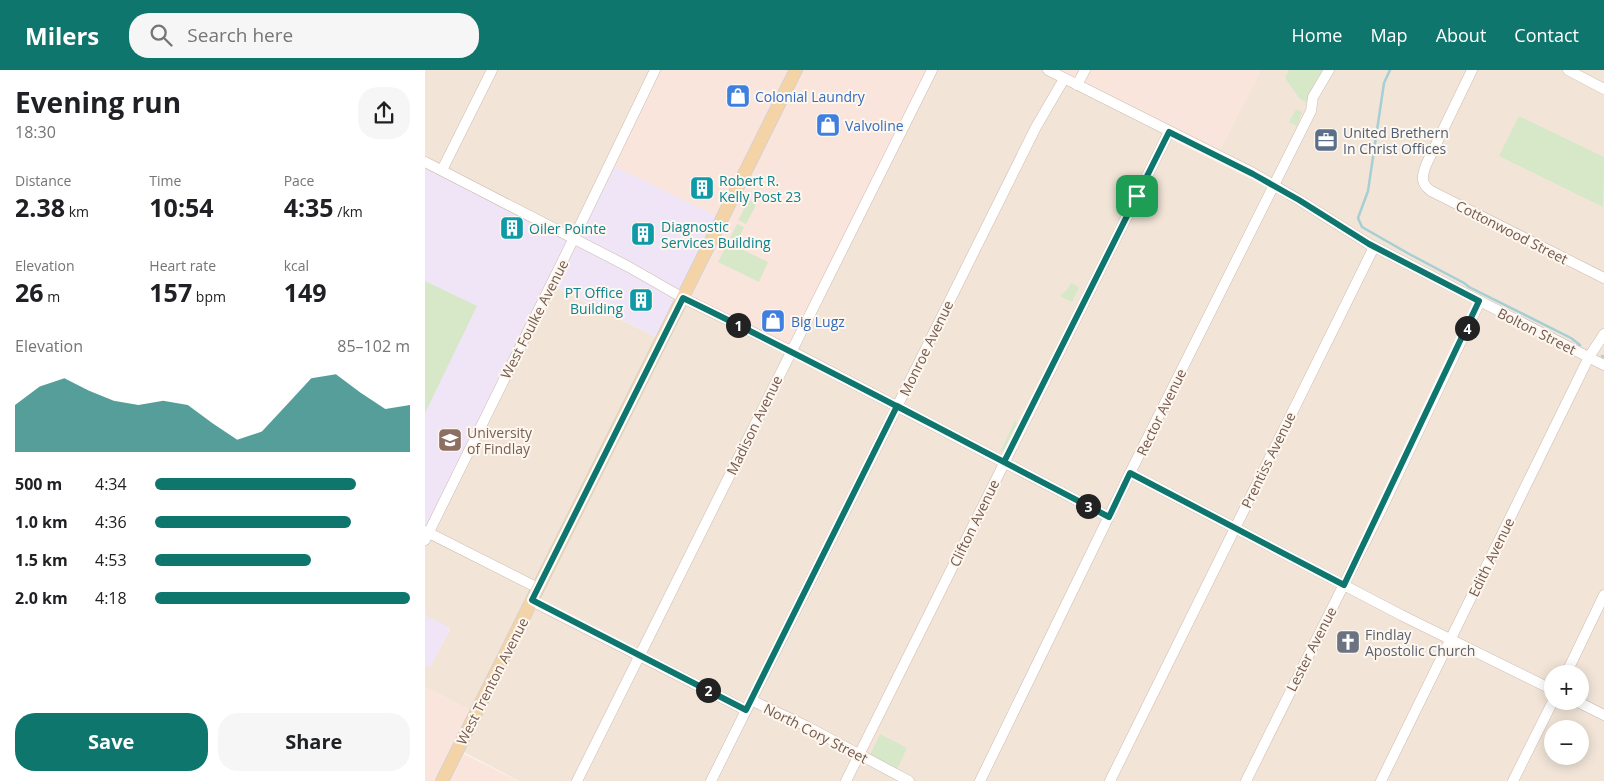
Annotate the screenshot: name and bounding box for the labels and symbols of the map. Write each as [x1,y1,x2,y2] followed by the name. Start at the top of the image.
[725,83,751,109] shop icon: Colonial Laundry
[755,87,866,106] place label: Colonial Laundry
[815,112,841,138] shop icon: Valvoline
[845,116,904,135] place label: Valvoline
[1343,123,1449,158] place label: United Brethern In Christ Offices
[1313,127,1339,153] office icon: United Brethern In Christ Offices
[719,171,801,206] place label: Robert R. Kelly Post 23
[689,175,715,201] building icon: Robert R. Kelly Post 23
[1116,175,1158,217] pin
[1453,196,1571,268] street label: Cottonwood Street
[499,215,525,241] building icon: Oiler Pointe
[661,217,771,252] place label: Diagnostic Services Building
[529,219,606,238] place label: Oiler Pointe
[630,221,656,247] building icon: Diagnostic Services Building
[496,256,572,382] street label: West Foulke Avenue
[565,283,623,318] place label: PT Office Building
[628,287,654,313] building icon: PT Office Building
[895,297,957,399] street label: Monroe Avenue
[1494,303,1580,359] street label: Bolton Street
[760,308,786,334] shop icon: Big Lugz
[725,312,751,338] pin: 1
[791,312,845,331] place label: Big Lugz
[1455,316,1479,340] pin: 4
[1132,365,1190,459] street label: Rector Avenue
[722,372,786,478] street label: Madison Avenue
[1236,409,1300,511] street label: Prentiss Avenue
[467,423,533,458] place label: University of Findlay
[437,427,463,453] school or university icon: University of Findlay
[945,476,1003,570] street label: Clifton Avenue
[1075,494,1101,518] pin: 3
[1464,514,1518,600] street label: Edith Avenue
[1281,603,1341,695] street label: Lester Avenue
[452,614,532,748] street label: West Trenton Avenue
[1365,625,1475,660] place label: Findlay Apostolic Church
[1335,629,1361,655] church icon: Findlay Apostolic Church
[695,678,721,702] pin: 2
[761,699,871,767] street label: North Cory Street

